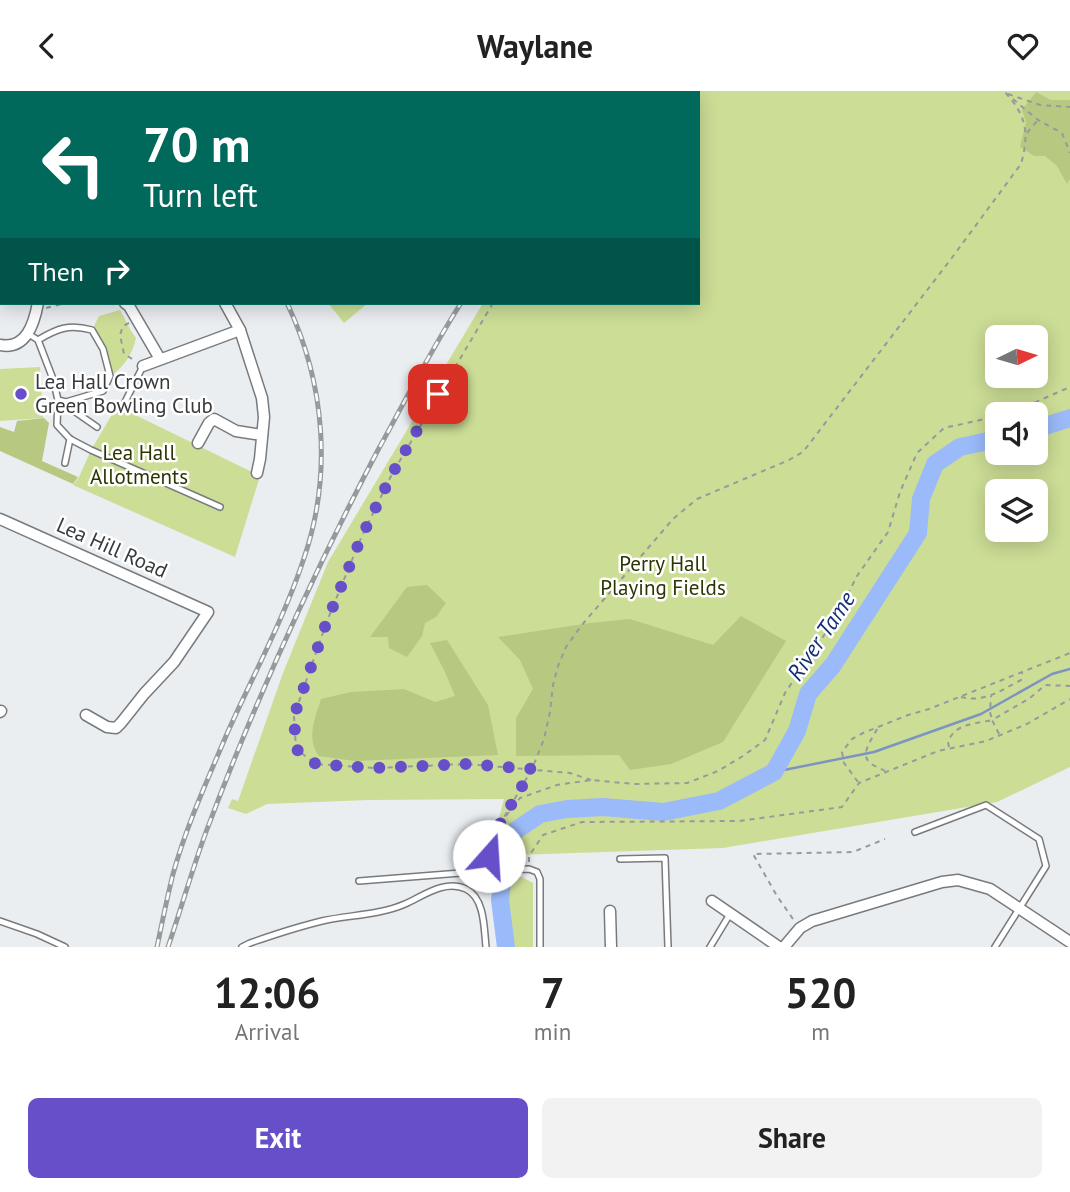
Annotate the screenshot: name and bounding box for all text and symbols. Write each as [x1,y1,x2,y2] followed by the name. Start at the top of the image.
[477,25,593,67] text: Waylane
[28,27,66,65] icon: back
[1004,27,1042,65] icon: heart
[143,112,250,176] text: 70 m
[28,119,119,210] icon: left
[143,174,258,216] text: Turn left
[98,252,136,290] icon: right
[28,255,84,288] text: Then
[985,325,1048,389] north arrow
[985,325,1048,542] map controls
[408,364,468,424] pin
[35,368,213,419] place label: Lea Hall Crown Green Bowling Club
[419,375,457,413] icon: arrive
[13,386,29,402] marker: Lea Hall Crown Green Bowling Club
[985,402,1048,465] button: sound
[90,439,188,490] park label: Lea Hall Allotments
[985,479,1048,542] button: layers
[53,511,172,584] street label: Lea Hill Road
[600,550,726,601] park label: Perry Hall Playing Fields
[780,585,861,686] water label: River Tame
[452,819,526,893] position arrow
[214,965,320,1020] text: 12:06
[541,965,564,1020] text: 7
[785,965,856,1020] text: 520
[235,1017,299,1046] text: Arrival
[534,1017,571,1046] text: min
[811,1017,830,1046] text: m
[28,1098,528,1178] button: Exit
[542,1098,1042,1178] button: Share

